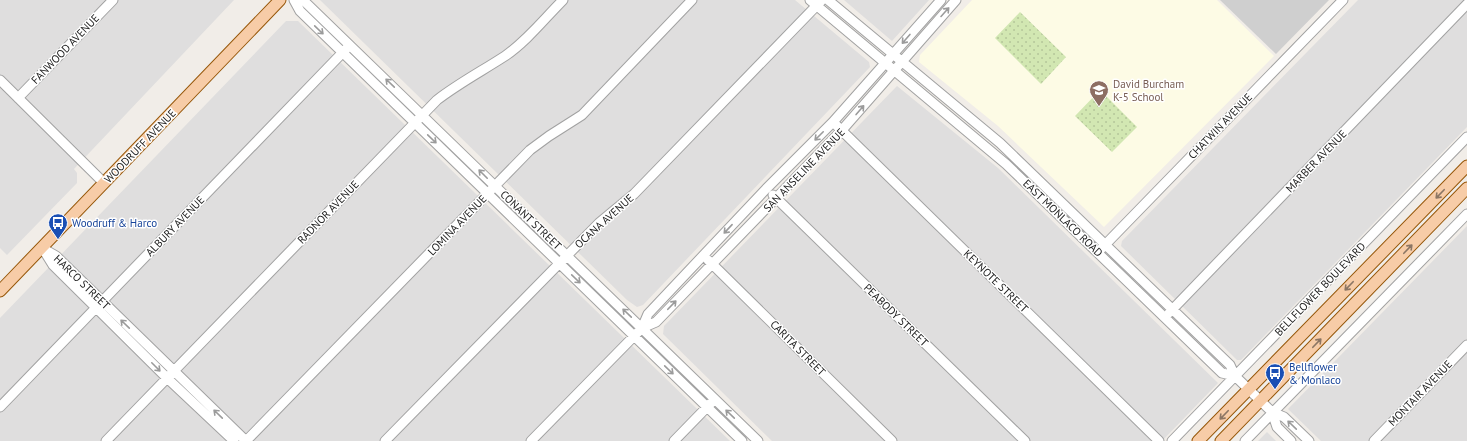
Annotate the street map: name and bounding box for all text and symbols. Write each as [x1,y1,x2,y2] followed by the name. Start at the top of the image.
[940,7,949,17] one-way arrow
[28,11,102,87] street label: FANWOOD AVENUE
[314,25,324,34] one-way arrow
[901,34,910,45] one-way arrow
[1113,77,1184,104] place label: David Burcham K-5 School
[385,78,395,88] one-way arrow
[1088,79,1110,107] school or university icon: David Burcham K-5 School
[1185,90,1255,162] street label: CHATWIN AVENUE
[855,105,864,116] one-way arrow
[101,106,179,186] street label: WOODRUFF AVENUE
[760,125,848,215] street label: SAN ANSELINE AVENUE
[1283,127,1349,195] street label: MARBER AVENUE
[814,131,824,141] one-way arrow
[427,135,438,144] one-way arrow
[478,169,488,179] one-way arrow
[1020,176,1106,260] street label: EAST MONLACO ROAD
[294,177,362,247] street label: RADNOR AVENUE
[497,187,565,253] street label: CONANT STREET
[1435,189,1445,199] one-way arrow
[572,191,636,251] street label: OCANA AVENUE
[425,192,490,258] street label: LOMINA AVENUE
[143,193,207,259] street label: ALBURY AVENUE
[47,212,69,240] bus stop icon: Woodruff & Harco
[72,216,157,230] place label: Woodruff & Harco
[724,224,733,234] one-way arrow
[1272,239,1368,339] street label: BELLFLOWER BOULEVARD
[1403,245,1412,255] one-way arrow
[961,247,1031,315] street label: KEYNOTE STREET
[51,252,113,312] street label: HARCO STREET
[571,274,581,284] one-way arrow
[861,281,931,349] street label: PEABODY STREET
[1344,281,1354,291] one-way arrow
[667,300,677,310] one-way arrow
[622,309,632,318] one-way arrow
[767,317,829,379] street label: CARITA STREET
[120,319,130,329] one-way arrow
[1312,338,1322,348] one-way arrow
[1385,357,1455,429] street label: MONTAIR AVENUE
[1289,360,1341,387] place label: Bellflower & Monlaco
[151,362,161,372] one-way arrow
[1264,362,1286,390] bus stop icon: Bellflower & Monlaco
[664,365,674,375] one-way arrow
[213,409,223,419] one-way arrow
[725,409,735,419] one-way arrow
[1219,410,1229,420] one-way arrow
[1287,420,1297,429] one-way arrow

